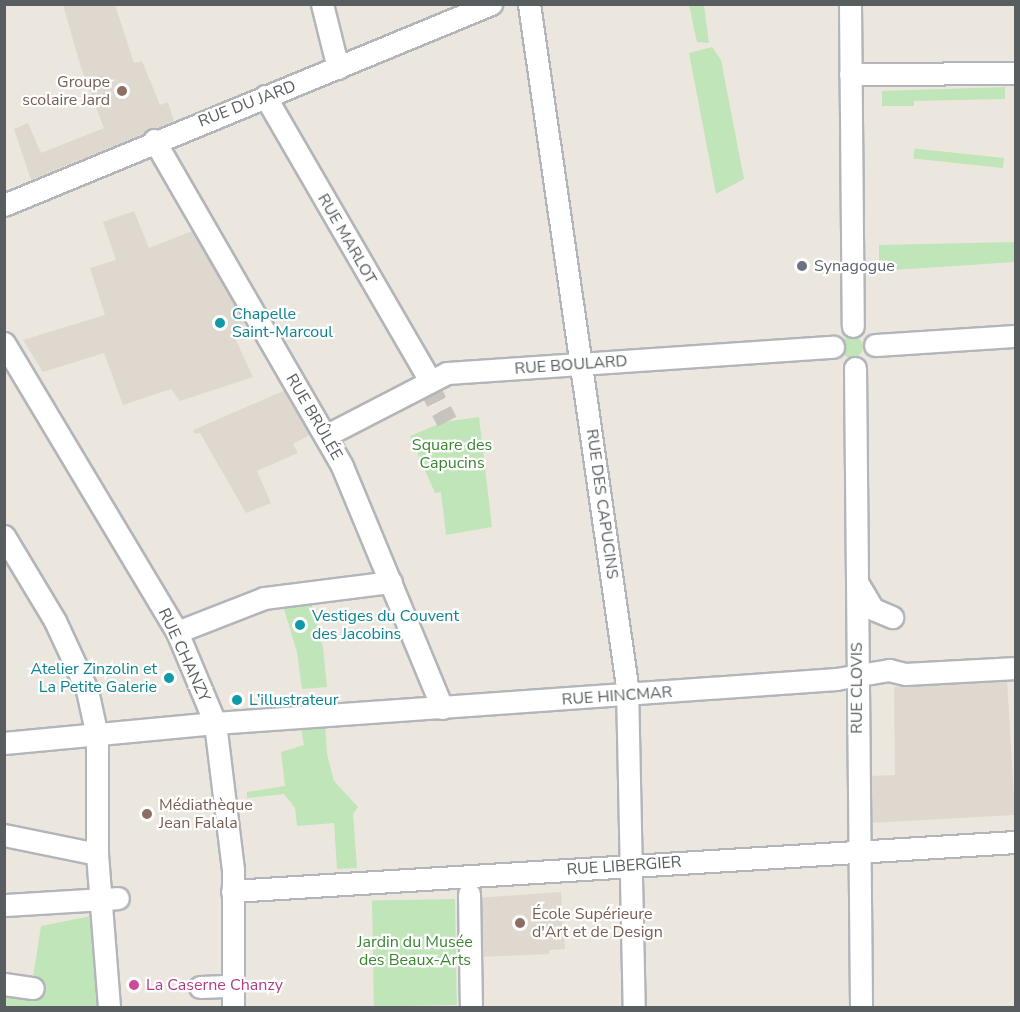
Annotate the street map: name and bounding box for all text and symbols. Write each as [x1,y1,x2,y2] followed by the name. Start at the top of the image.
[22,72,110,110] place label: Groupe scolaire Jard
[196,77,298,131] street label: RUE DU JARD
[115,84,129,98] marker: Groupe scolaire Jard
[313,190,381,288] street label: RUE MARLOT
[814,256,895,276] place label: Synagogue
[795,259,809,273] marker: Synagogue
[232,304,333,342] place label: Chapelle Saint-Marcoul
[213,316,227,330] marker: Chapelle Saint-Marcoul
[514,351,628,379] street label: RUE BOULARD
[282,370,346,464] street label: RUE BRÛLÉE
[582,428,622,580] street label: RUE DES CAPUCINS
[412,435,492,473] park label: Square des Capucins
[154,605,214,705] street label: RUE CHANZY
[312,606,459,644] place label: Vestiges du Couvent des Jacobins
[293,618,307,632] marker: Vestiges du Couvent des Jacobins
[847,642,867,734] street label: RUE CLOVIS
[31,659,157,697] place label: Atelier Zinzolin et La Petite Galerie
[162,671,176,685] marker: Atelier Zinzolin et La Petite Galerie
[561,683,673,709] street label: RUE HINCMAR
[249,690,339,710] place label: L’illustrateur
[230,693,244,707] marker: L’illustrateur
[159,795,253,833] place label: Médiathèque Jean Falala
[140,807,154,821] marker: Médiathèque Jean Falala
[566,852,682,880] street label: RUE LIBERGIER
[532,904,663,942] place label: École Supérieure d'Art et de Design
[513,916,527,930] marker: École Supérieure d'Art et de Design
[357,932,473,970] park label: Jardin du Musée des Beaux-Arts
[146,975,283,995] place label: La Caserne Chanzy
[127,978,141,992] marker: La Caserne Chanzy

